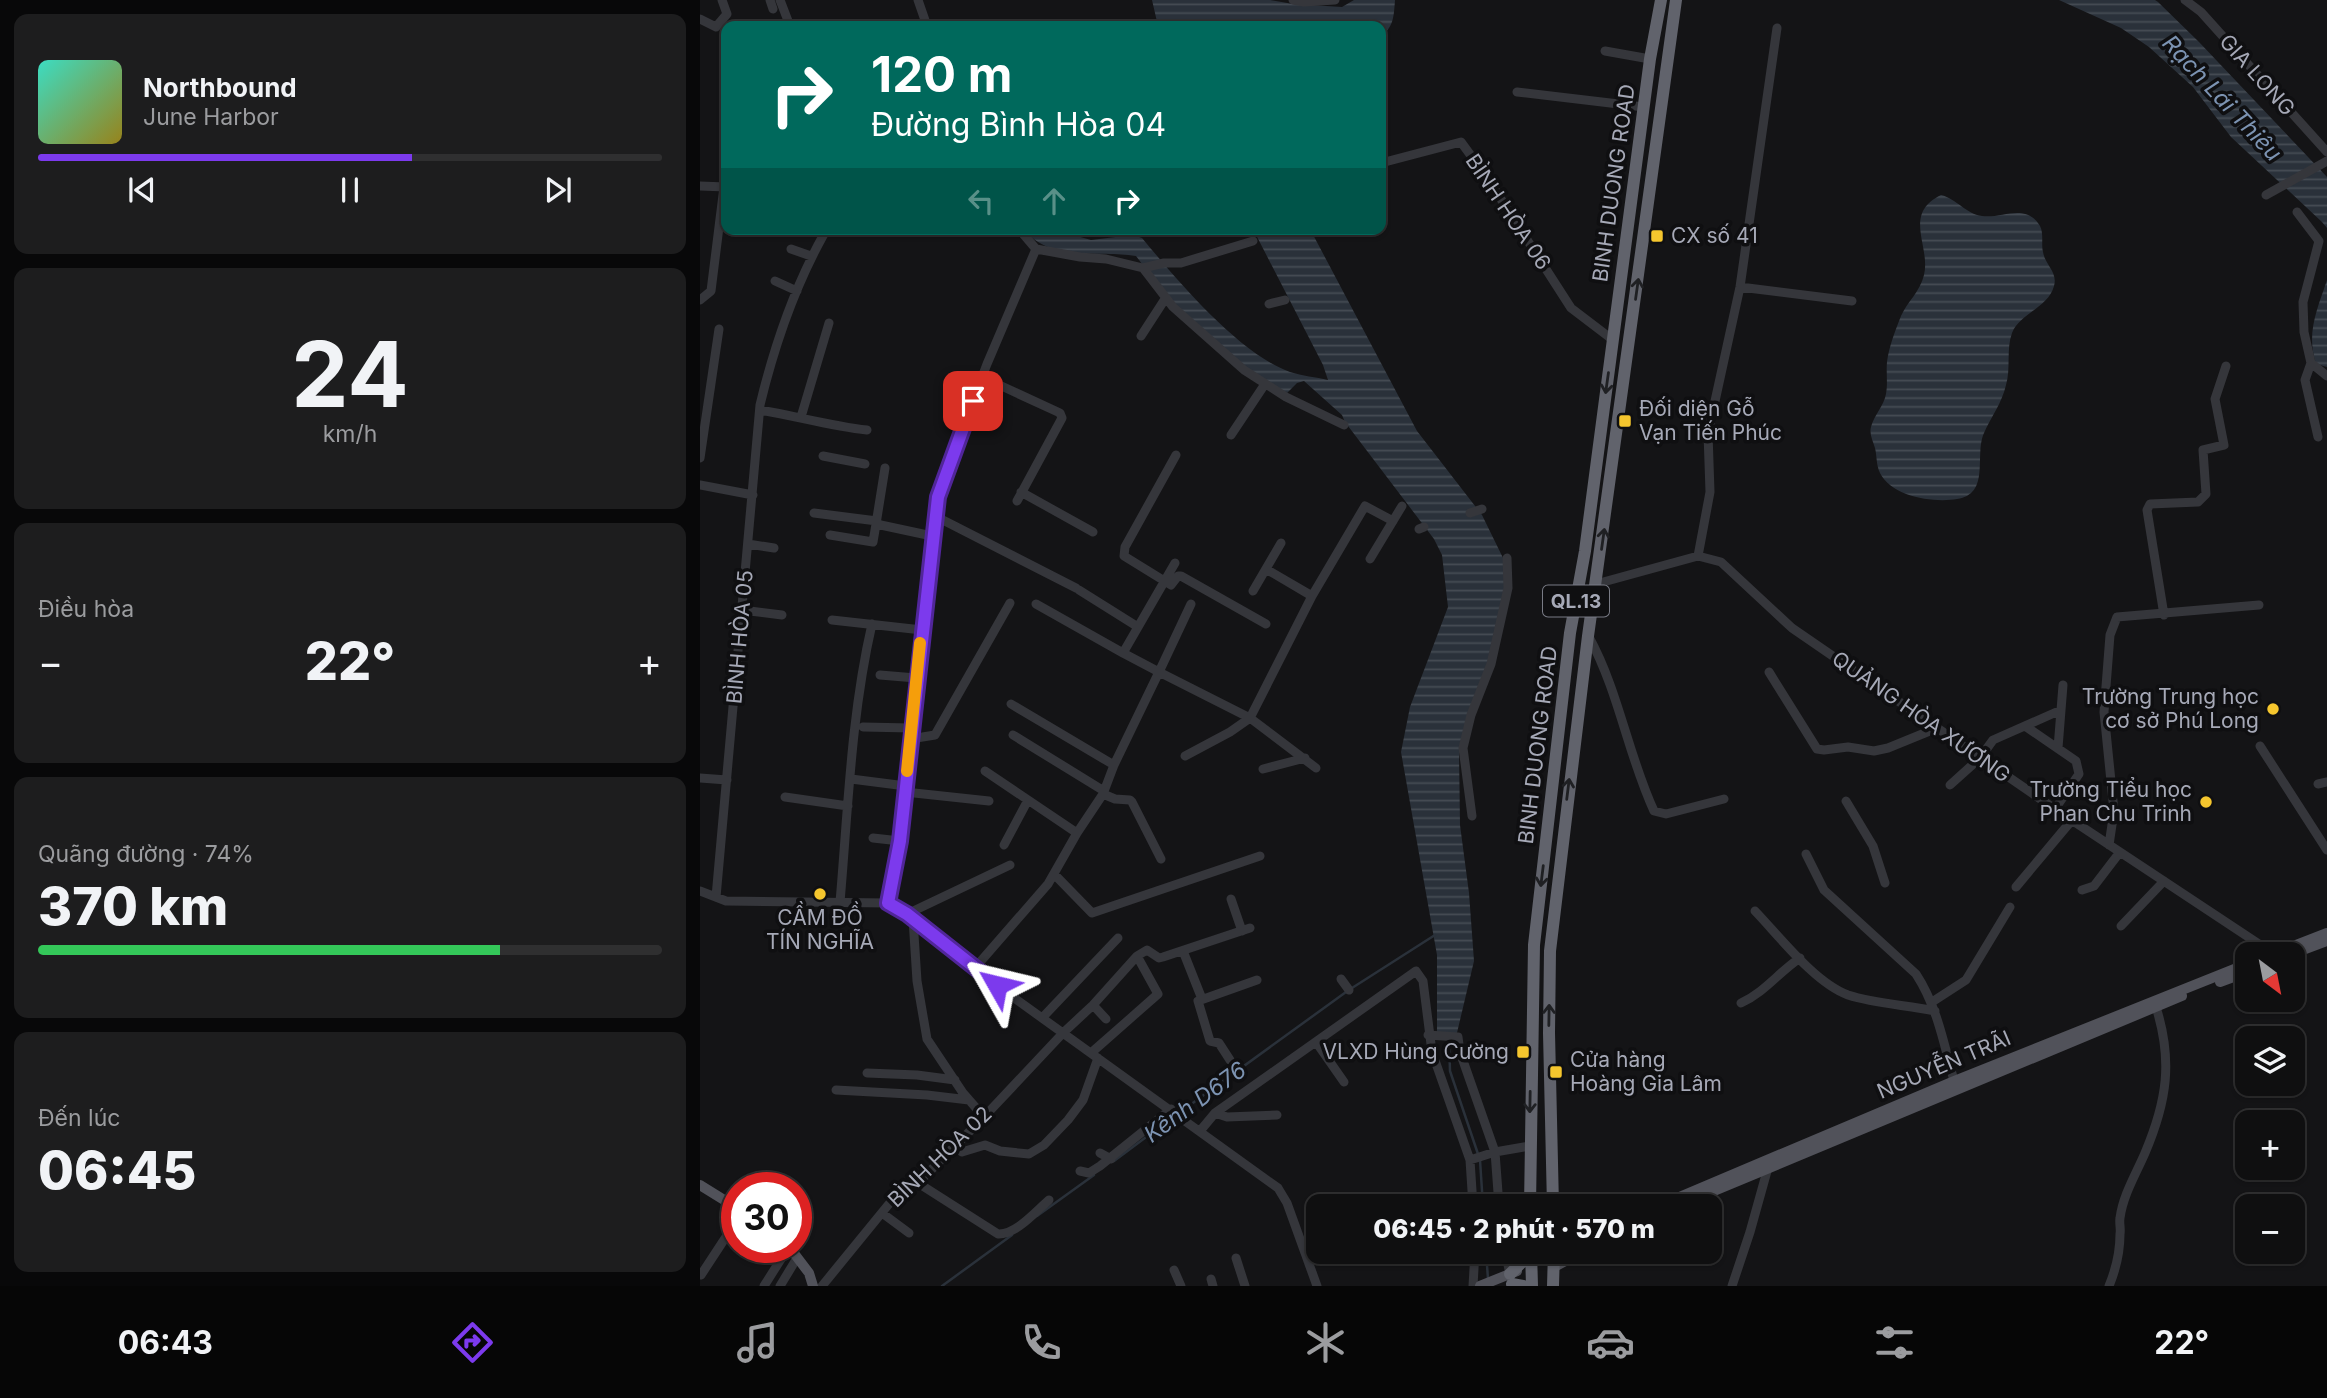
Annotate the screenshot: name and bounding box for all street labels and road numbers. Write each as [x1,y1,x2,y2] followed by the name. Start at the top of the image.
[2214,29,2300,120] street label: GIA LONG
[1587,82,1640,283] street label: BINH DUONG ROAD
[1460,148,1557,274] street label: BÌNH HÒA 06
[720,569,758,705] street label: BÌNH HÒA 05
[1543,586,1609,616] road number: QL.13
[1513,644,1562,845] street label: BINH DUONG ROAD
[1827,645,2016,788] street label: QUẢNG HÒA XƯƠNG
[1872,1021,2014,1104] street label: NGUYỄN TRÃI
[882,1100,997,1212] street label: BÌNH HÒA 02

